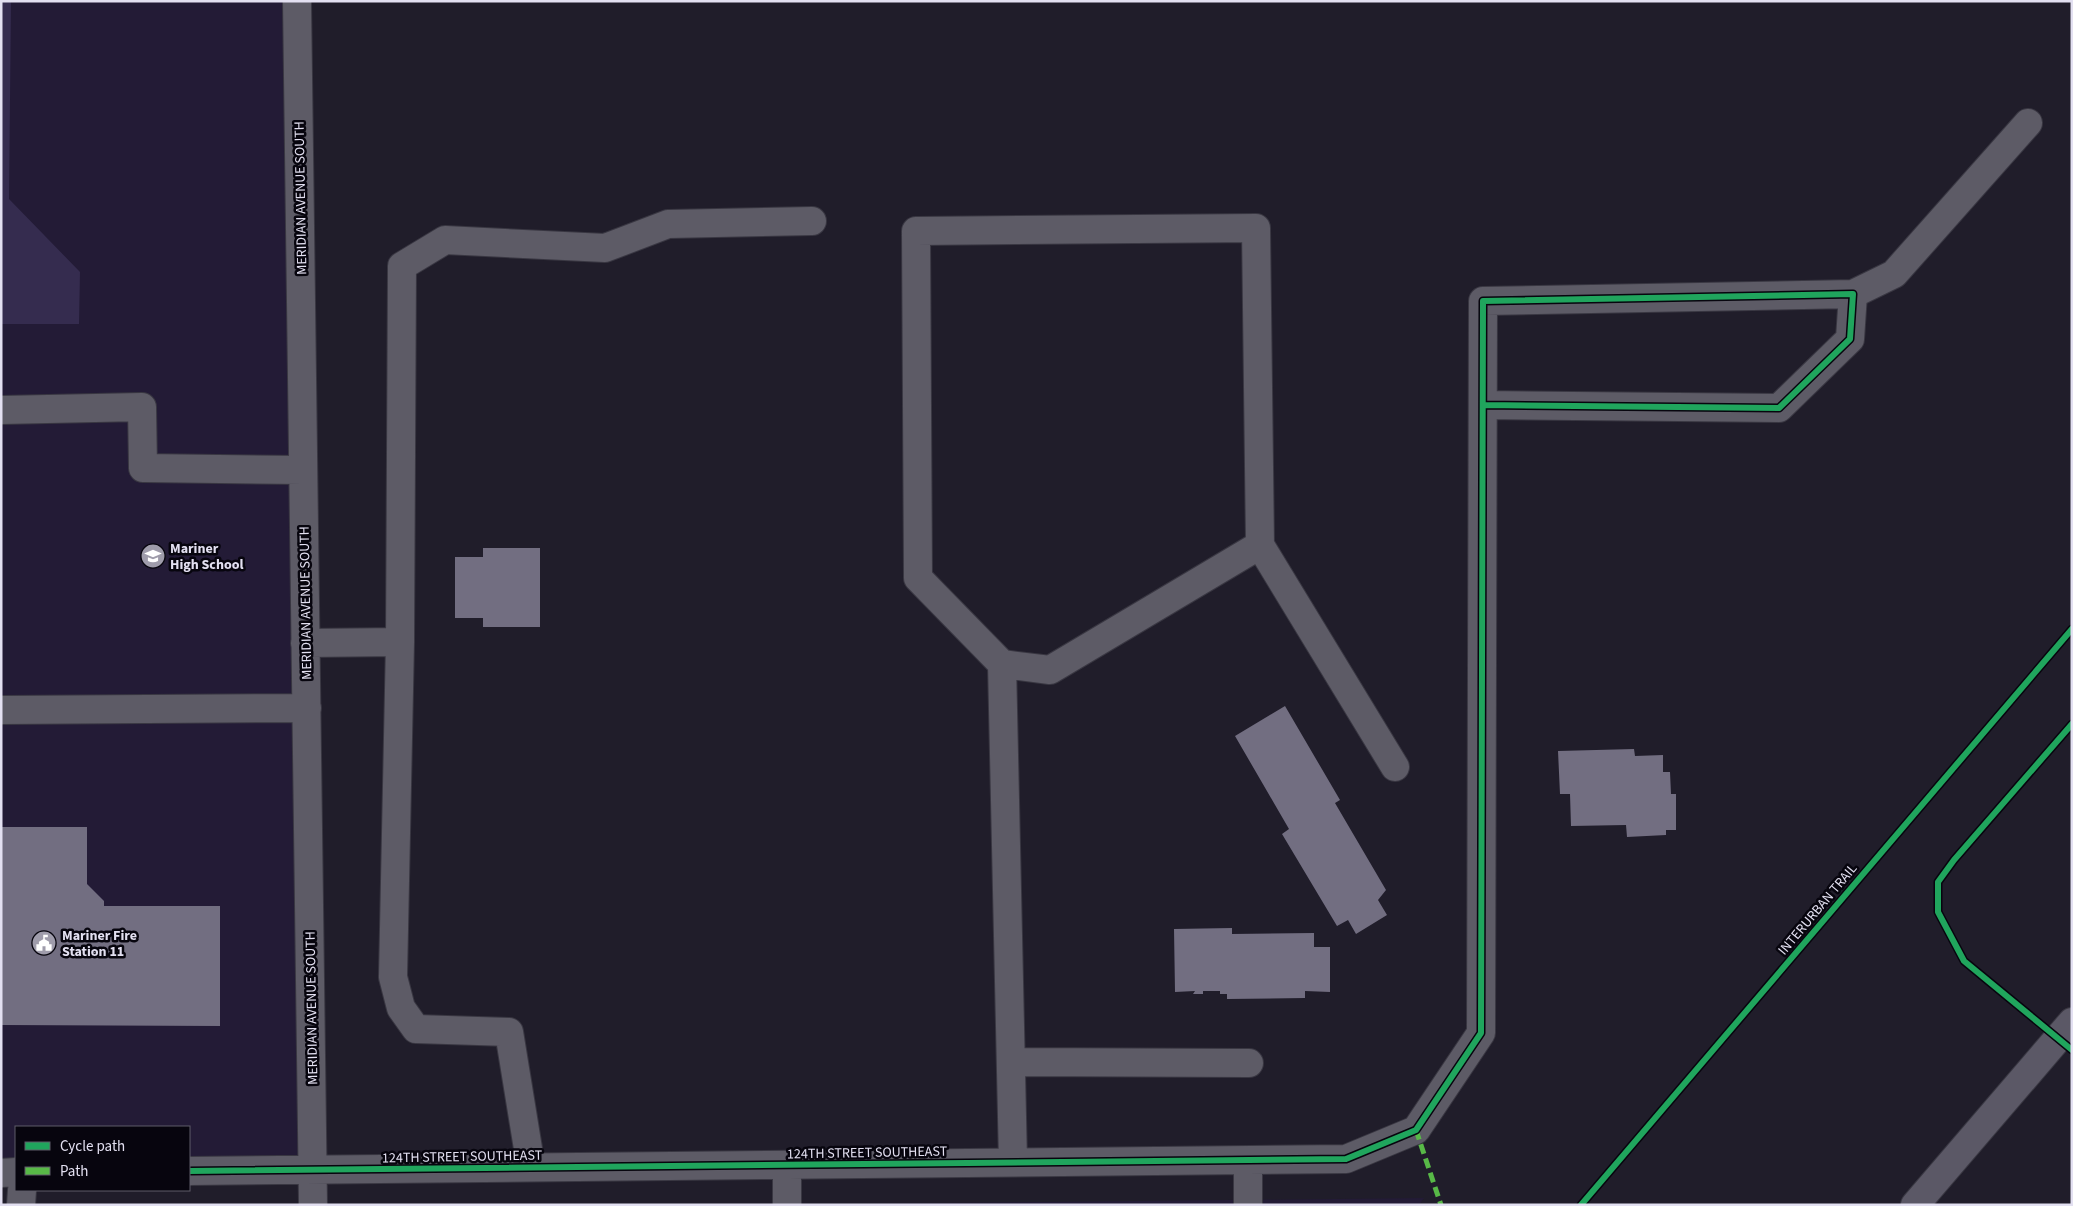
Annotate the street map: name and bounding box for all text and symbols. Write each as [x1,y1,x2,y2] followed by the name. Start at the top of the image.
[290,121,312,275] street label: MERIDIAN AVENUE SOUTH
[295,526,317,680] street label: MERIDIAN AVENUE SOUTH
[170,539,243,575] place label: Mariner High School
[140,543,166,569] school or university icon: Mariner High School
[1774,859,1862,960] street label: INTERURBAN TRAIL
[62,926,137,962] place label: Mariner Fire Station 11
[31,930,57,956] public building icon: Mariner Fire Station 11
[301,931,323,1085] street label: MERIDIAN AVENUE SOUTH
[15,1126,190,1191] legend
[60,1136,125,1157] text: Cycle path
[787,1142,948,1164] street label: 124TH STREET SOUTHEAST
[382,1146,543,1168] street label: 124TH STREET SOUTHEAST
[60,1161,88,1182] text: Path

